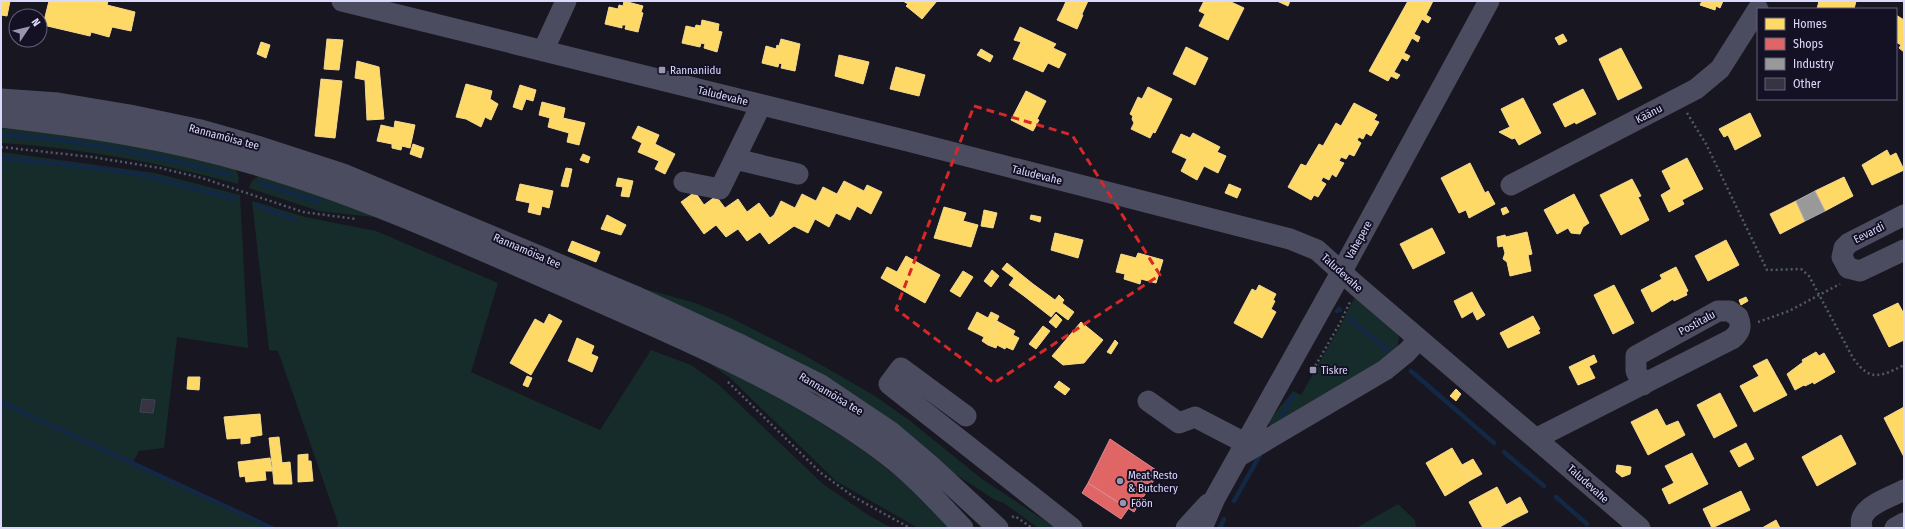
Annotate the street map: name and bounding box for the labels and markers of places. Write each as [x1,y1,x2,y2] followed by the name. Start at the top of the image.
[670,64,721,77] place label: Rannaniidu
[657,65,667,75] marker: Rannaniidu
[1321,364,1348,377] place label: Tiskre
[1308,365,1318,375] marker: Tiskre
[1128,469,1178,495] place label: Meat Resto & Butchery
[1115,476,1125,486] marker: Meat Resto & Butchery
[1131,497,1153,510] place label: Föön
[1118,498,1128,508] marker: Föön

